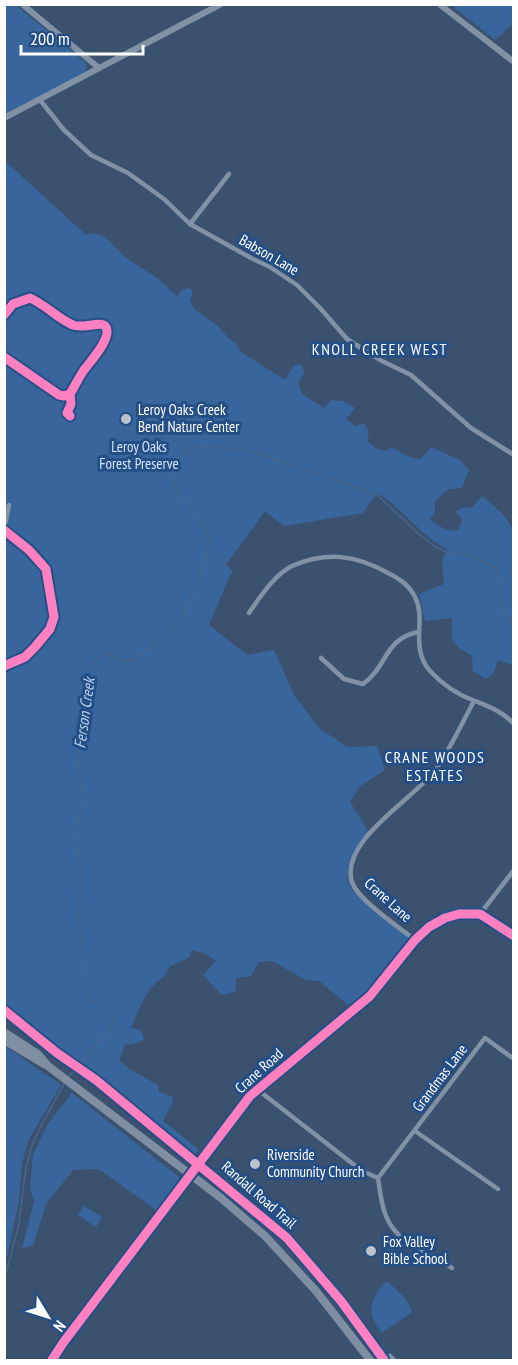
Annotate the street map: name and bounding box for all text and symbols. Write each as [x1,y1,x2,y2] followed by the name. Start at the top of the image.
[21,18,142,56] scale bar
[30,27,70,50] text: 200 m
[236,230,302,279] street label: Babson Lane
[312,339,448,359] district label: KNOLL CREEK WEST
[138,400,240,436] place label: Leroy Oaks Creek Bend Nature Center
[119,412,133,426] marker: Leroy Oaks Creek Bend Nature Center
[99,437,179,473] park label: Leroy Oaks Forest Preserve
[69,675,99,750] water label: Ferson Creek
[385,747,485,785] district label: CRANE WOODS ESTATES
[361,873,416,926] street label: Crane Lane
[408,1040,471,1115] street label: Grandmas Lane
[231,1044,287,1097] street label: Crane Road
[267,1145,364,1181] place label: Riverside Community Church
[218,1157,301,1233] street label: Randall Road Trail
[248,1157,262,1171] marker: Riverside Community Church
[383,1232,448,1268] place label: Fox Valley Bible School
[364,1244,378,1258] marker: Fox Valley Bible School
[18,1287,78,1347] north arrow
[49,1317,70,1336] text: N

